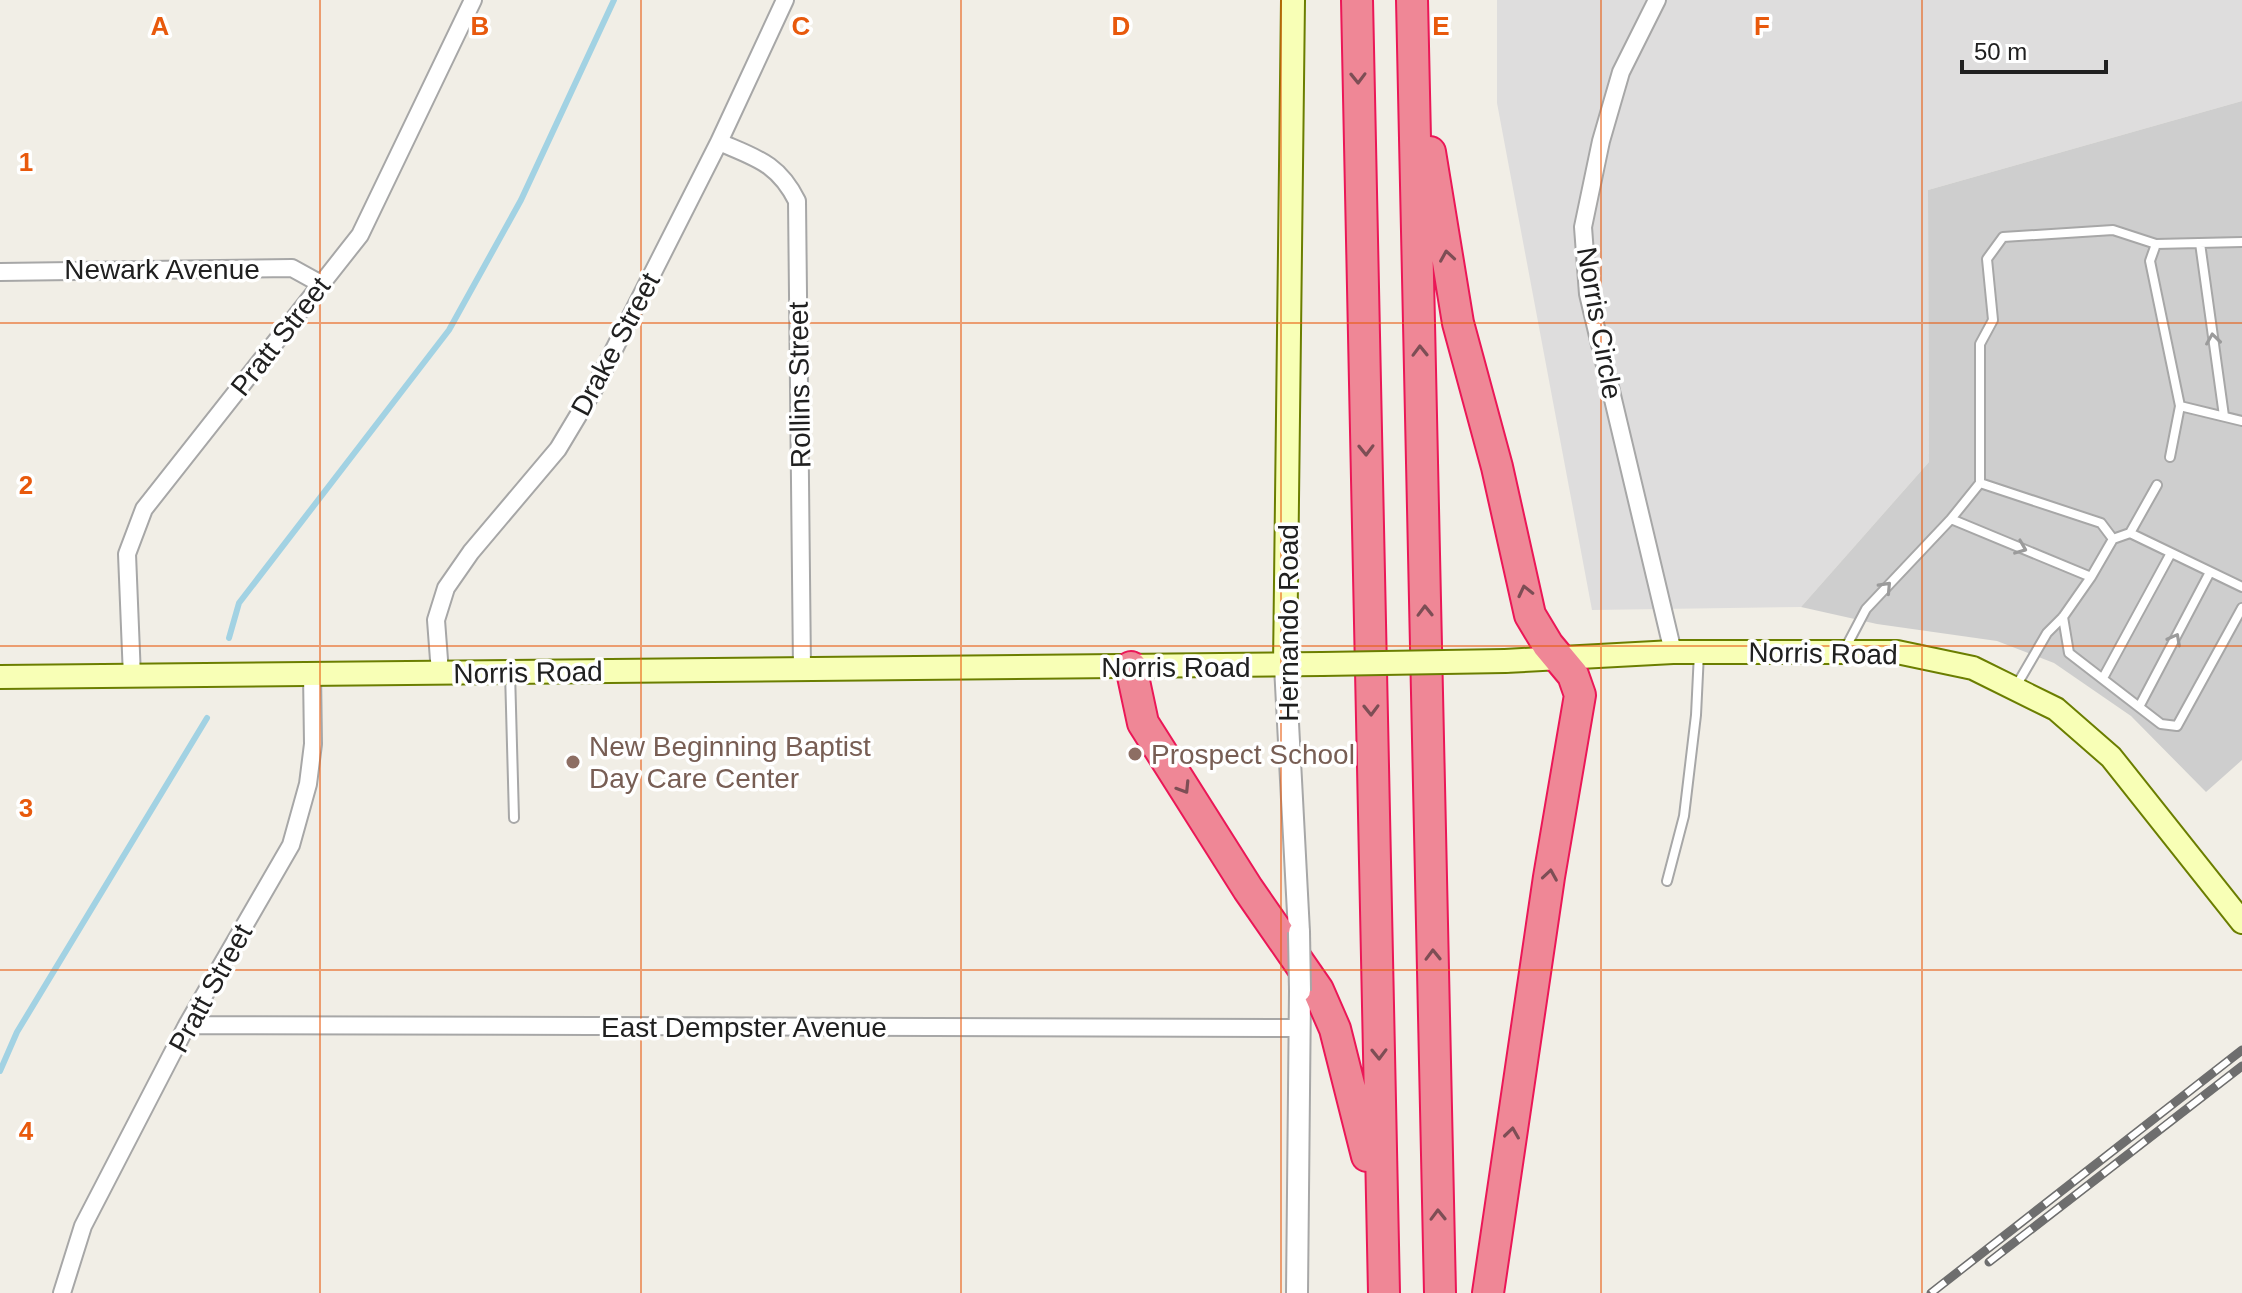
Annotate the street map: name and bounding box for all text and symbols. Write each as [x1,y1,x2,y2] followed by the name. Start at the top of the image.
[151,11,170,41] text: A
[471,11,489,41] text: B
[792,11,811,41] text: C
[1112,11,1130,41] text: D
[1432,11,1450,41] text: E
[1754,11,1770,41] text: F
[1962,24,2106,74] scale bar
[1974,38,2027,65] text: 50 m
[1350,72,1367,85] one-way arrow
[19,147,33,177] text: 1
[1571,245,1628,402] street label: Norris Circle
[1439,249,1456,263] one-way arrow
[64,254,260,285] street label: Newark Avenue
[565,267,666,421] street label: Drake Street
[225,271,336,402] street label: Pratt Street
[783,301,816,469] street label: Rollins Street
[2205,332,2222,346] one-way arrow
[1411,344,1428,357] one-way arrow
[1357,444,1375,457] one-way arrow
[19,470,33,500] text: 2
[1273,524,1304,722] street label: Hernando Road
[2013,539,2027,555] one-way arrow
[1877,582,1891,597] one-way arrow
[1517,585,1534,598] one-way arrow
[1416,604,1434,617] one-way arrow
[2165,633,2180,648] one-way arrow
[1748,637,1898,670] street label: Norris Road
[1101,652,1251,683] street label: Norris Road
[453,656,603,689] street label: Norris Road
[1363,704,1380,717] one-way arrow
[589,731,871,794] place label: New Beginning Baptist Day Care Center
[1151,739,1355,770] place label: Prospect School
[1126,745,1144,763] marker: Prospect School
[564,753,582,771] marker: New Beginning Baptist Day Care Center
[1174,779,1189,794] one-way arrow
[19,793,33,823] text: 3
[1540,869,1557,882] one-way arrow
[163,919,258,1058] street label: Pratt Street
[1424,948,1441,961] one-way arrow
[601,1012,887,1043] street label: East Dempster Avenue
[1370,1048,1387,1061] one-way arrow
[19,1116,34,1146] text: 4
[1503,1126,1520,1140] one-way arrow
[1430,1208,1447,1221] one-way arrow

